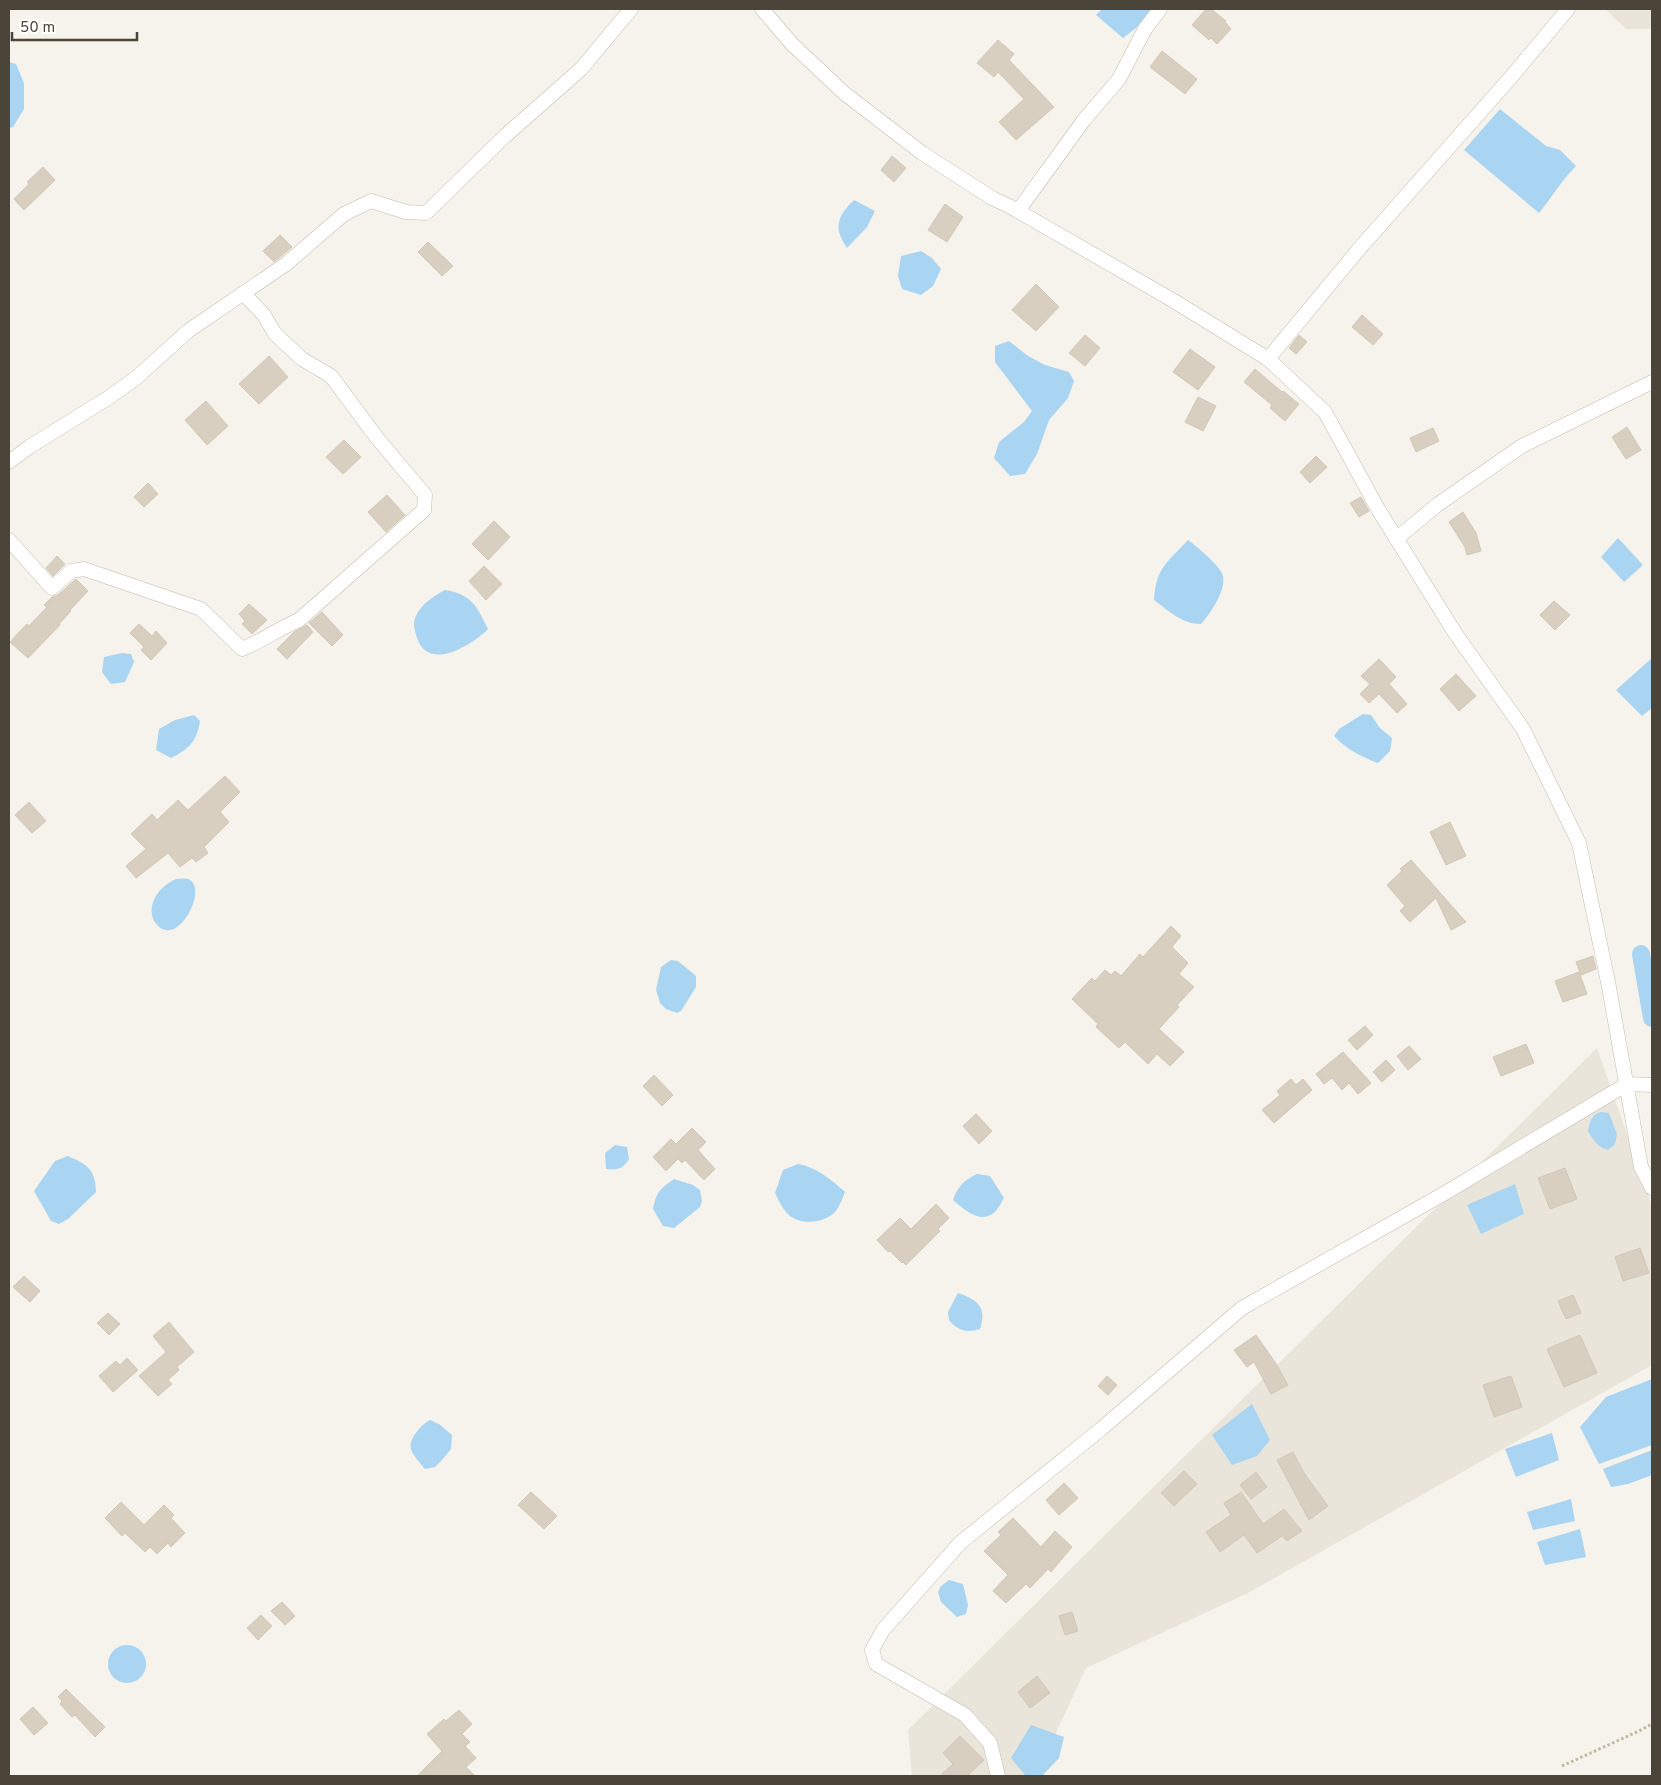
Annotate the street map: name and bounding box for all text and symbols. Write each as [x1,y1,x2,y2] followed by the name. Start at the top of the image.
[12,10,138,42] scale bar
[20,19,55,38] text: 50 m

